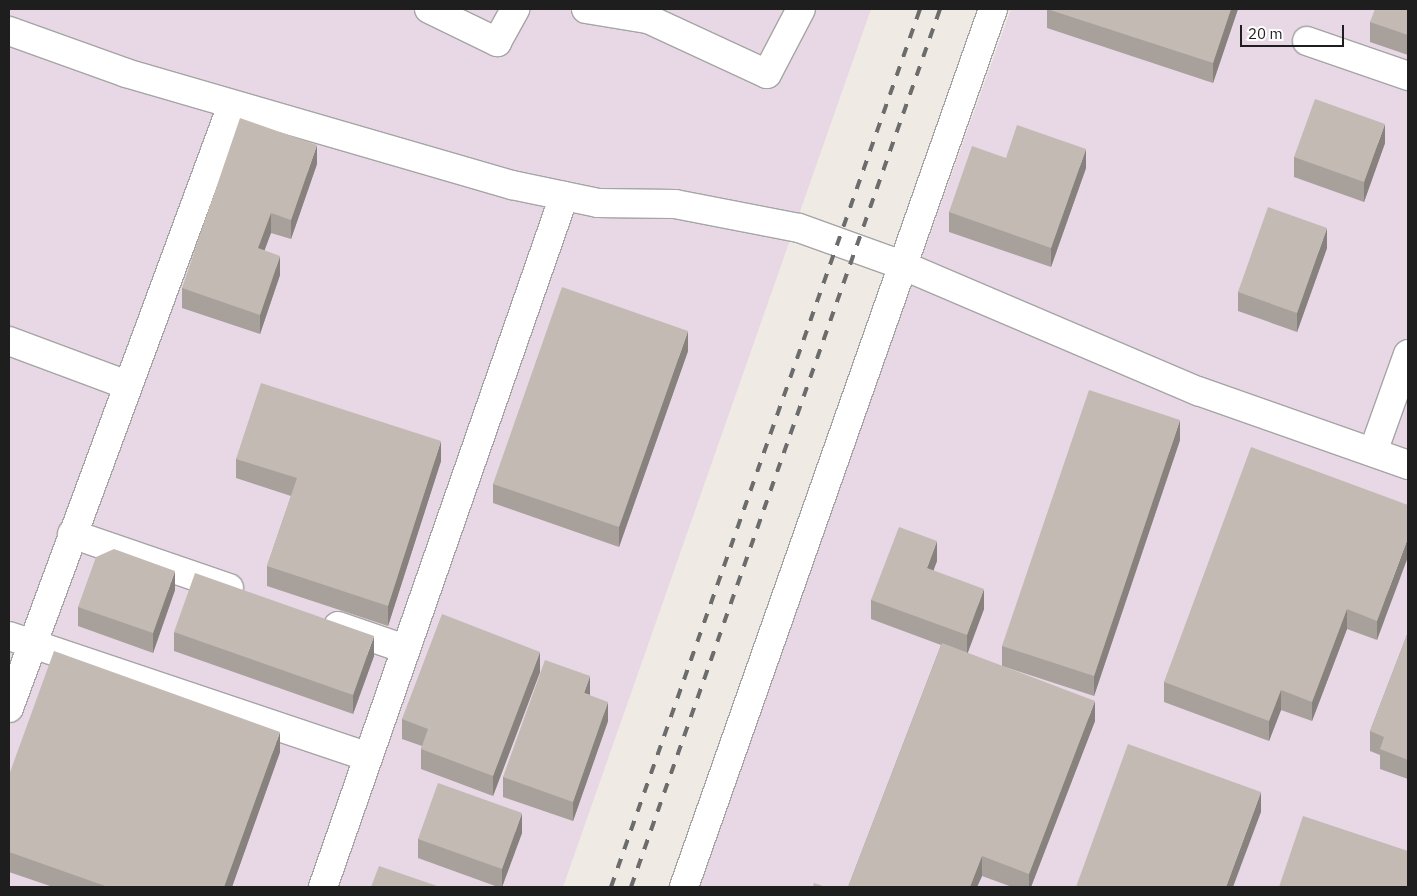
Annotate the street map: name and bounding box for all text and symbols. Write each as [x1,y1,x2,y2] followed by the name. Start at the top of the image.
[1242,15,1346,47] scale bar
[1248,24,1283,43] text: 20 m

